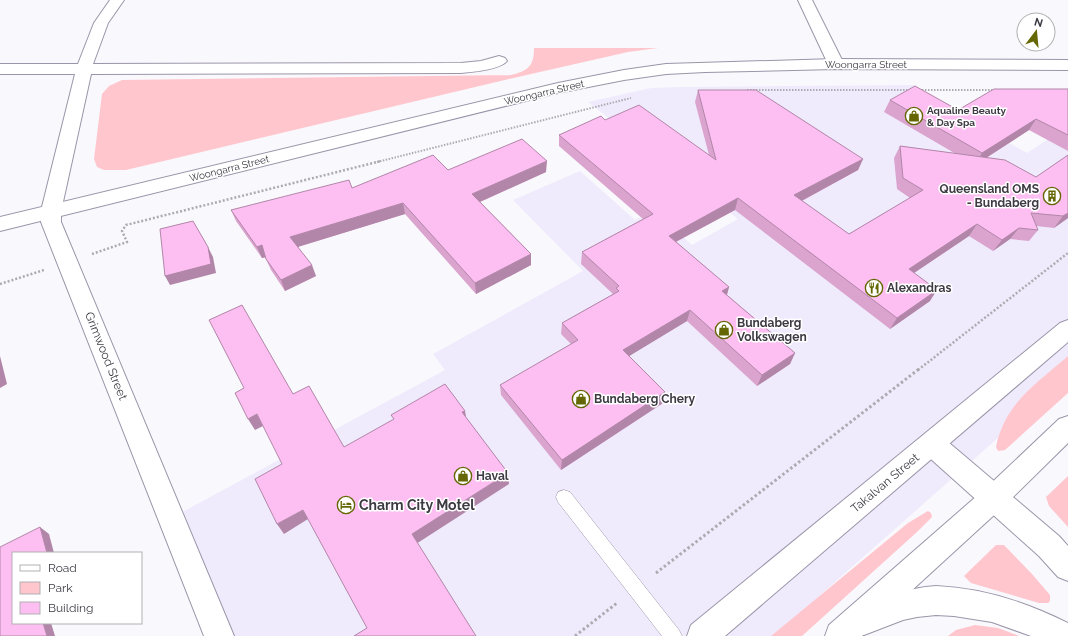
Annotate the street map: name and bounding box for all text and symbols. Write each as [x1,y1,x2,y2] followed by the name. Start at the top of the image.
[1016,12,1056,52] north arrow
[1033,15,1044,30] text: N
[825,59,908,70] street label: Woongarra Street
[503,78,586,107] street label: Woongarra Street
[927,105,1006,128] place label: Aqualine Beauty & Day Spa
[904,106,924,126] shop icon: Aqualine Beauty & Day Spa
[188,153,271,184] street label: Woongarra Street
[940,182,1039,210] place label: Queensland OMS - Bundaberg
[1042,186,1062,206] building icon: Queensland OMS - Bundaberg
[864,278,884,298] restaurant icon: Alexandras
[887,281,951,295] place label: Alexandras
[82,310,130,402] street label: Grimwood Street
[737,316,807,344] place label: Bundaberg Volkswagen
[714,320,734,340] shop icon: Bundaberg Volkswagen
[571,389,591,409] shop icon: Bundaberg Chery
[594,392,696,406] place label: Bundaberg Chery
[848,450,922,516] street label: Takalvan Street
[453,466,473,486] shop icon: Haval
[476,469,509,483] place label: Haval
[336,495,356,515] hotel icon: Charm City Motel
[359,497,475,513] place label: Charm City Motel
[12,552,142,624] legend
[48,561,77,575] text: Road
[48,581,73,595] text: Park
[48,601,94,615] text: Building

